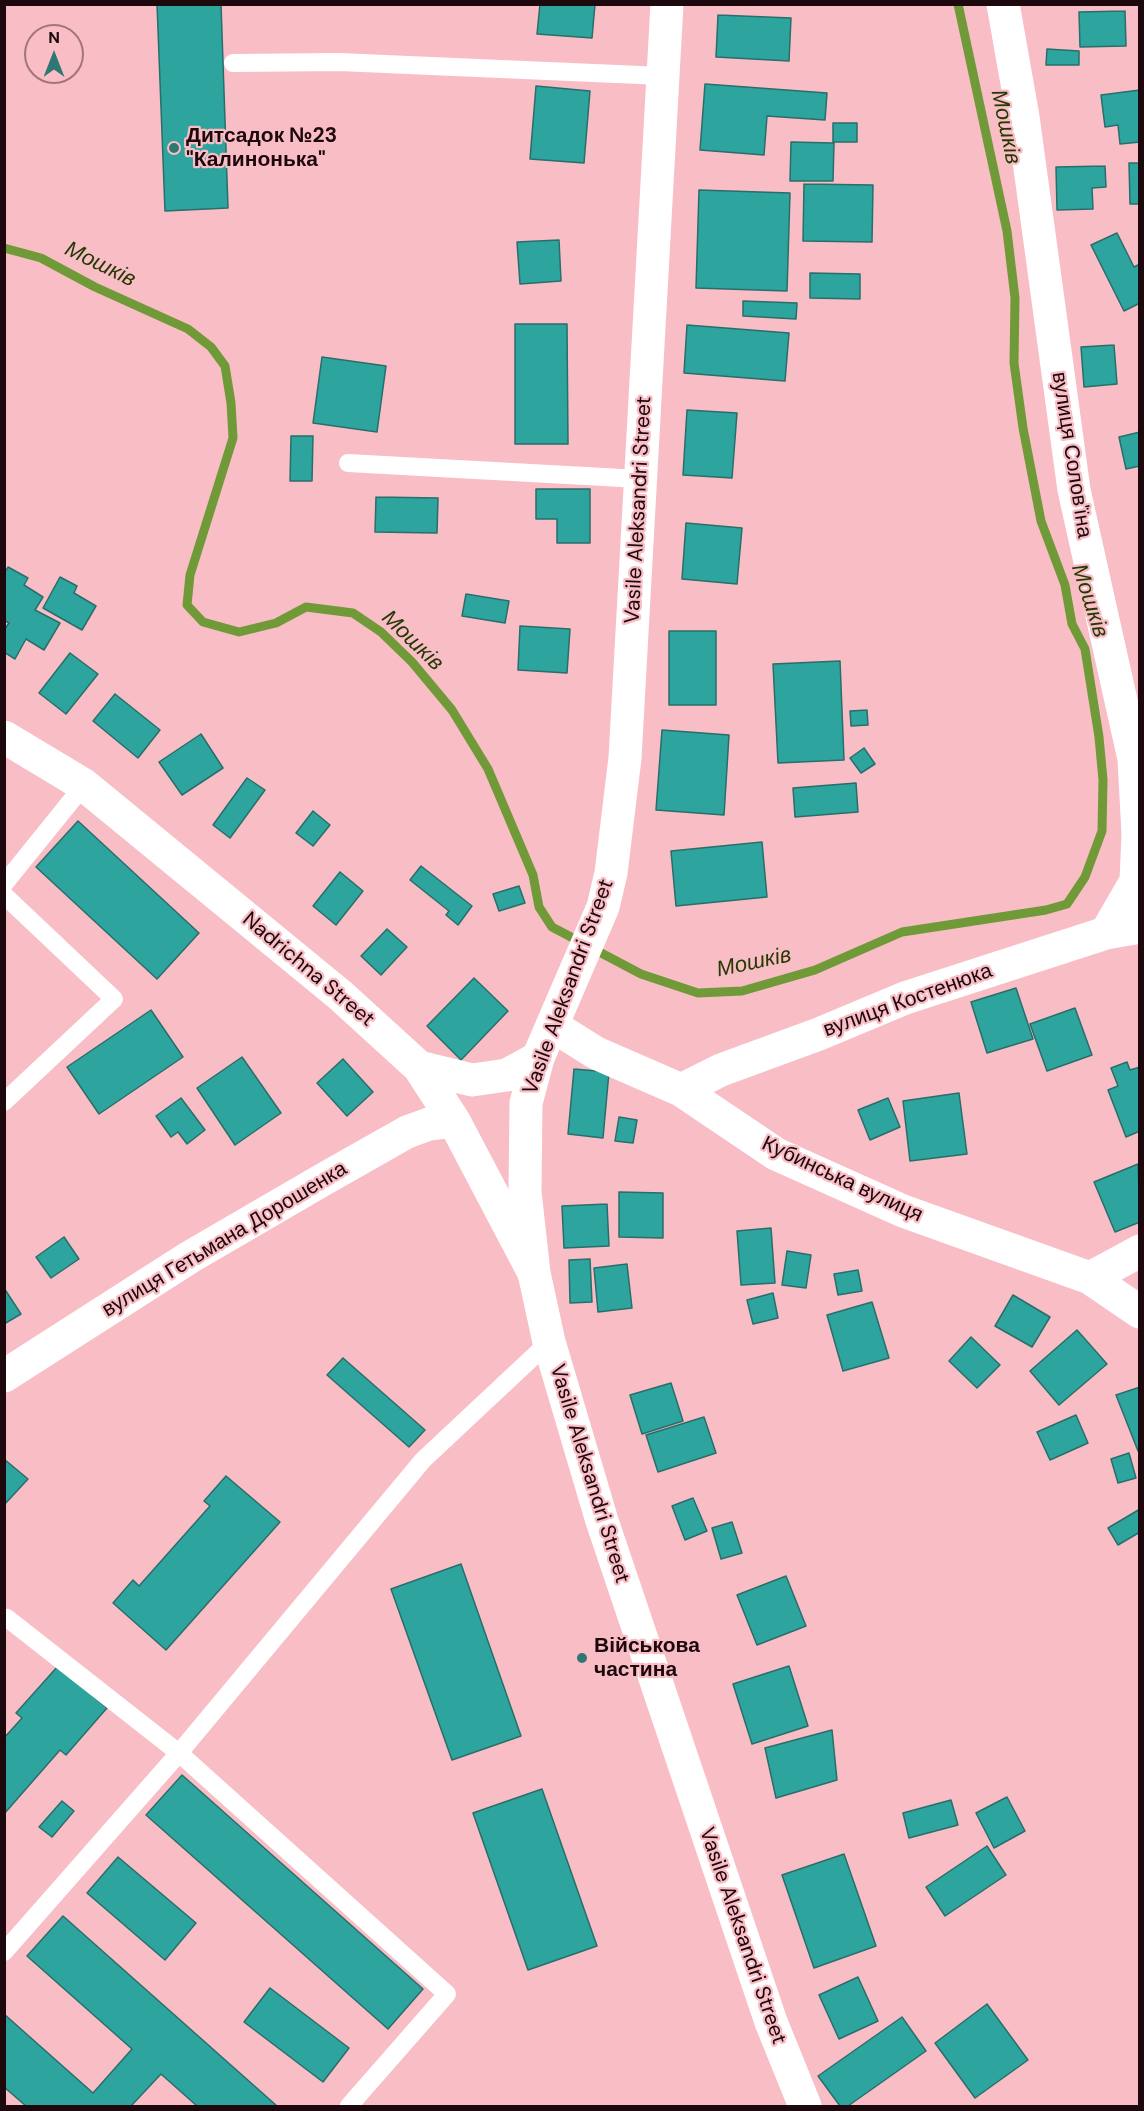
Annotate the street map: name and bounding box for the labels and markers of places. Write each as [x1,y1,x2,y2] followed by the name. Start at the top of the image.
[186,123,337,173] place label: Дитсадок №23 "Калинонька"
[167,141,181,155] marker: Дитсадок №23 "Калинонька"
[594,1633,700,1683] place label: Військова частина
[575,1651,589,1665] marker: Військова частина

